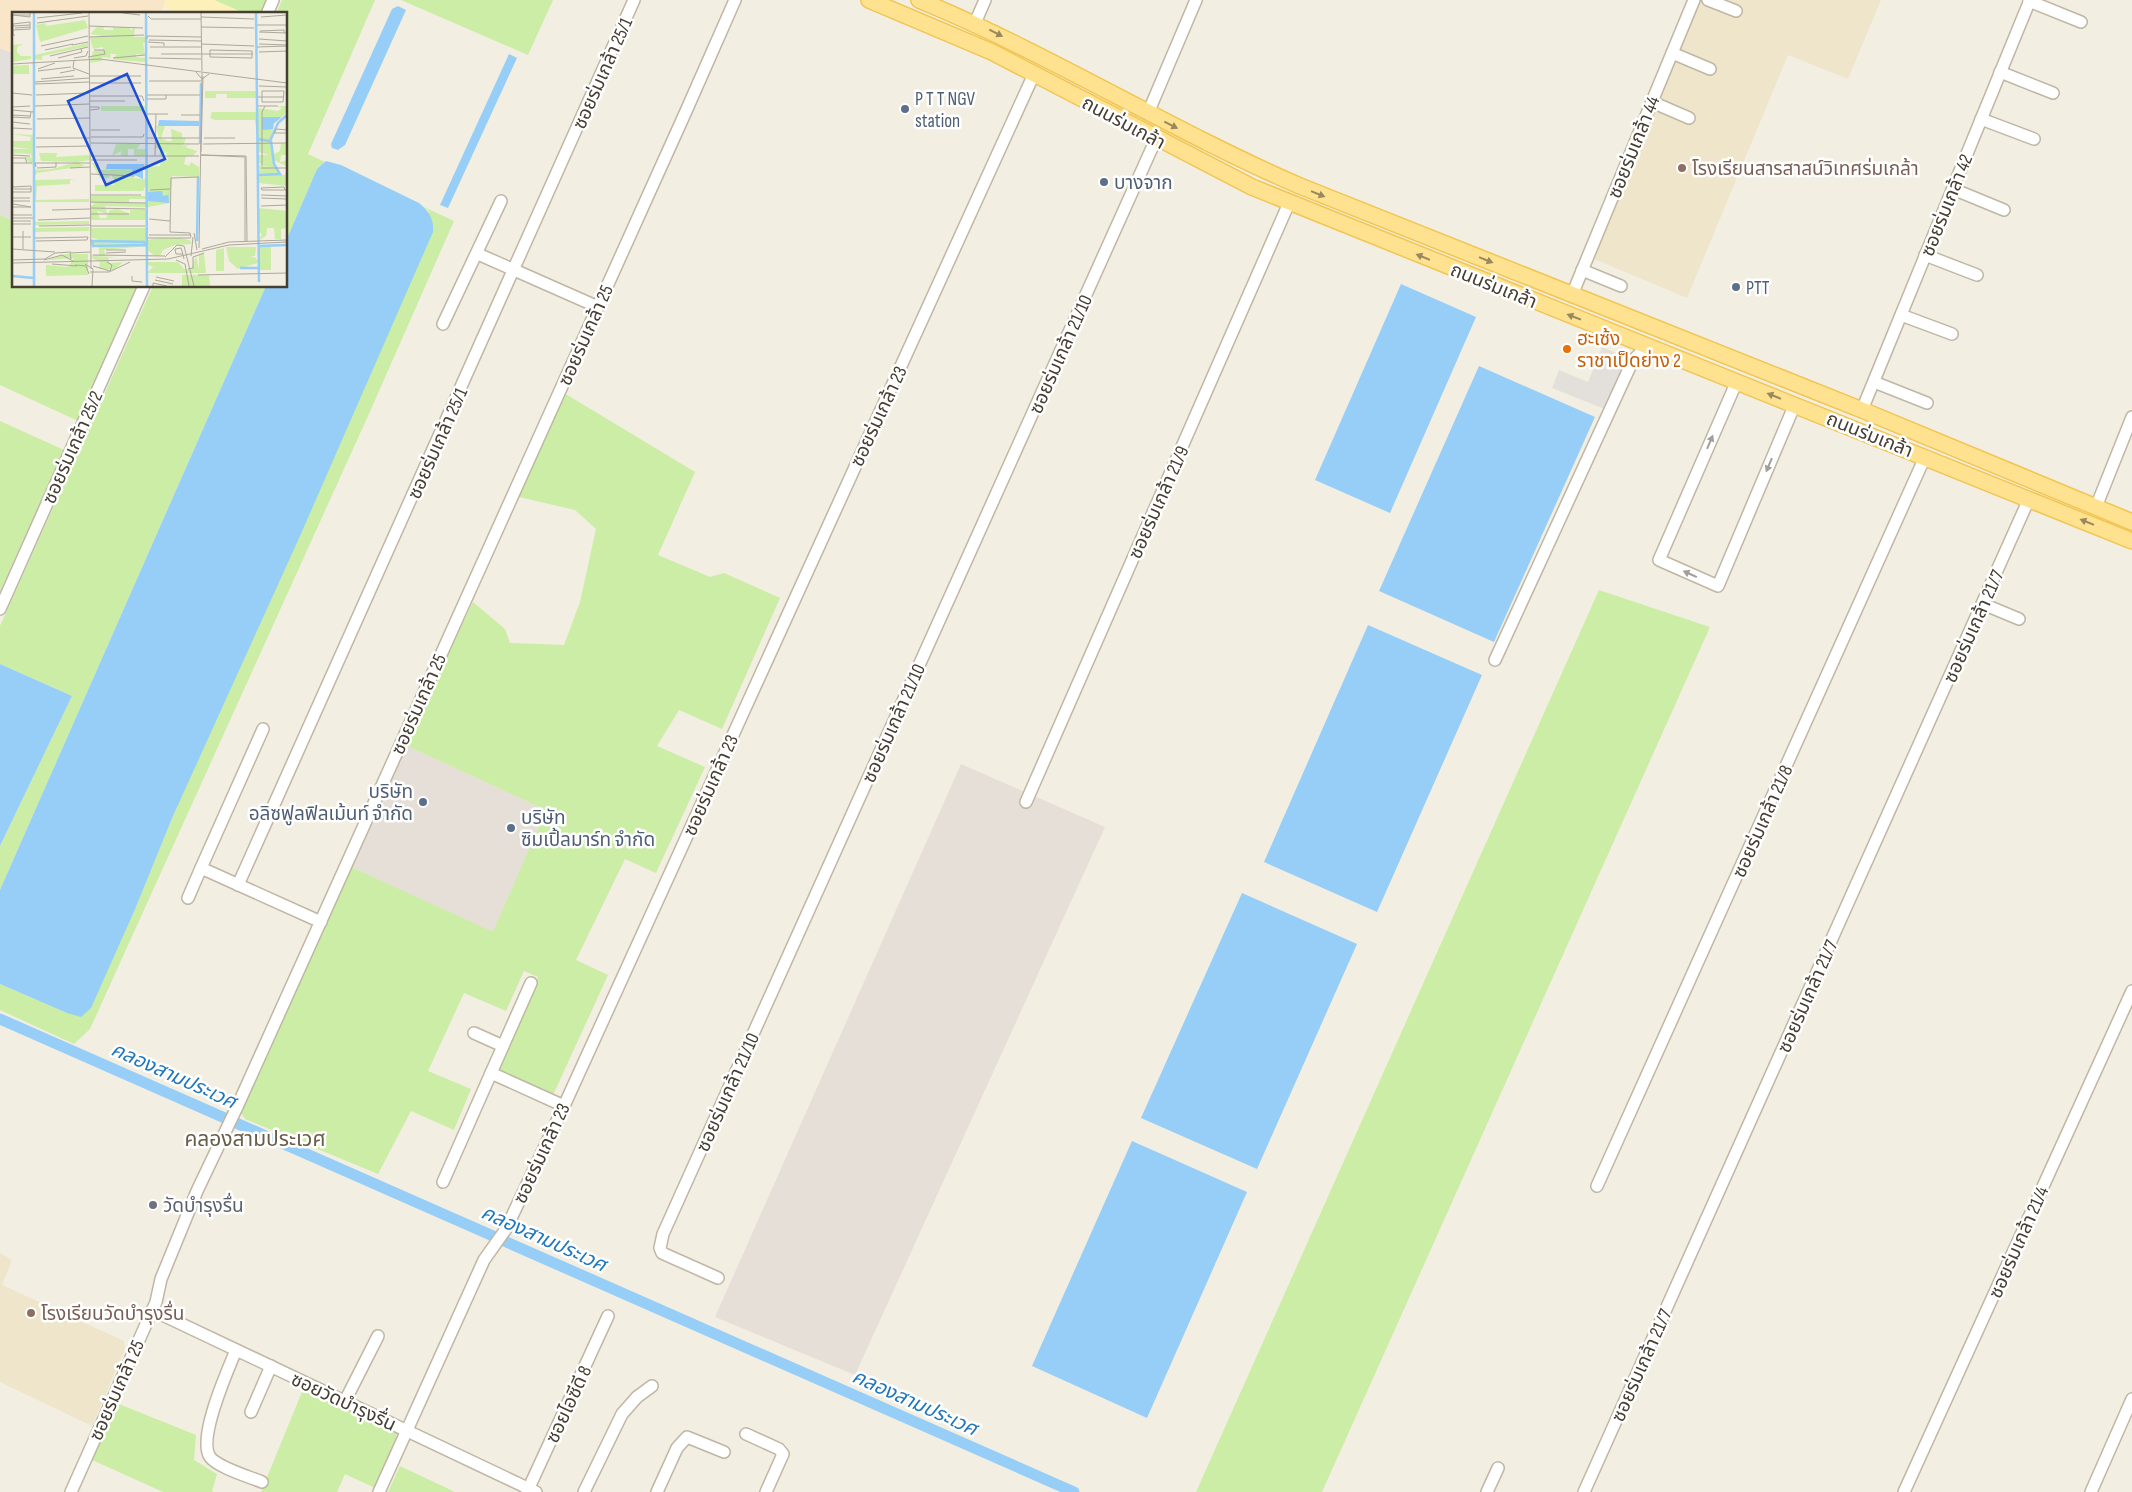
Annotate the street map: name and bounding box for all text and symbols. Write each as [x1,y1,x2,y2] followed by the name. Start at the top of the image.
[12,12,288,288] inset map
[568,13,638,133] street label: ซอยร่มเกล้า 25/1
[989,29,1003,37] one-way arrow
[915,88,976,133] place label: P T T NGV station
[1078,91,1169,155] street label: ถนนร่มเกล้า
[1603,93,1665,202] street label: ซอยร่มเกล้า 44
[899,103,911,115] marker: P T T NGV station
[1164,121,1178,129] one-way arrow
[1916,151,1978,260] street label: ซอยร่มเกล้า 42
[1692,157,1919,181] place label: โรงเรียนสารสาสน์วิเทศร่มเกล้า
[1676,162,1688,174] marker: โรงเรียนสารสาสน์วิเทศร่มเกล้า
[1114,172,1173,195] place label: บางจาก
[1098,176,1110,188] marker: บางจาก
[1311,190,1325,198] one-way arrow
[1416,252,1430,260] one-way arrow
[1478,257,1493,264] one-way arrow
[1447,258,1540,314] street label: ถนนร่มเกล้า
[1746,277,1770,300] place label: PTT
[553,281,619,389] street label: ซอยร่มเกล้า 25
[1730,281,1742,293] marker: PTT
[1024,291,1098,418] street label: ซอยร่มเกล้า 21/10
[1567,312,1581,320] one-way arrow
[1577,327,1681,373] place label: ฮะเซ้ง ราชาเป็ดย่าง 2
[1561,343,1573,355] marker: ฮะเซ้ง ราชาเป็ดย่าง 2
[845,362,913,470] street label: ซอยร่มเกล้า 23
[403,383,473,503] street label: ซอยร่มเกล้า 25/1
[37,387,109,508] street label: ซอยร่มเกล้า 25/2
[1767,391,1781,399] one-way arrow
[1823,407,1916,463] street label: ถนนร่มเกล้า
[1707,435,1715,449] one-way arrow
[1123,442,1195,563] street label: ซอยร่มเกล้า 21/9
[1765,458,1773,472] one-way arrow
[2079,518,2094,526] one-way arrow
[1938,566,2010,687] street label: ซอยร่มเกล้า 21/7
[1683,569,1697,577] one-way arrow
[386,650,452,758] street label: ซอยร่มเกล้า 25
[857,660,931,787] street label: ซอยร่มเกล้า 21/10
[678,731,744,840] street label: ซอยร่มเกล้า 23
[1727,761,1798,882] street label: ซอยร่มเกล้า 21/8
[249,781,413,826] place label: บริษัท อลิซฟูลฟิลเม้นท์ จำกัด
[417,796,429,808] marker: บริษัท อลิซฟูลฟิลเม้นท์ จำกัด
[521,807,655,852] place label: บริษัท ซิมเปิ้ลมาร์ท จำกัด
[505,822,517,834] marker: บริษัท ซิมเปิ้ลมาร์ท จำกัด
[1772,936,1844,1057] street label: ซอยร่มเกล้า 21/7
[691,1029,765,1156] street label: ซอยร่มเกล้า 21/10
[107,1038,242,1115] water label: คลองสามประเวศ
[508,1099,576,1207] street label: ซอยร่มเกล้า 23
[184,1127,326,1152] district label: คลองสามประเวศ
[1984,1183,2054,1302] street label: ซอยร่มเกล้า 21/4
[163,1192,244,1218] place label: วัดบำรุงรื่น
[147,1199,159,1211] marker: วัดบำรุงรื่น
[477,1201,612,1278] water label: คลองสามประเวศ
[41,1300,184,1326] place label: โรงเรียนวัดบำรุงรื่น
[1606,1305,1678,1426] street label: ซอยร่มเกล้า 21/7
[25,1307,37,1319] marker: โรงเรียนวัดบำรุงรื่น
[84,1336,150,1444] street label: ซอยร่มเกล้า 25
[541,1362,597,1447] street label: ซอยไอซีดี 8
[287,1365,401,1437] street label: ซอยวัดบำรุงรื่น
[848,1365,983,1442] water label: คลองสามประเวศ

